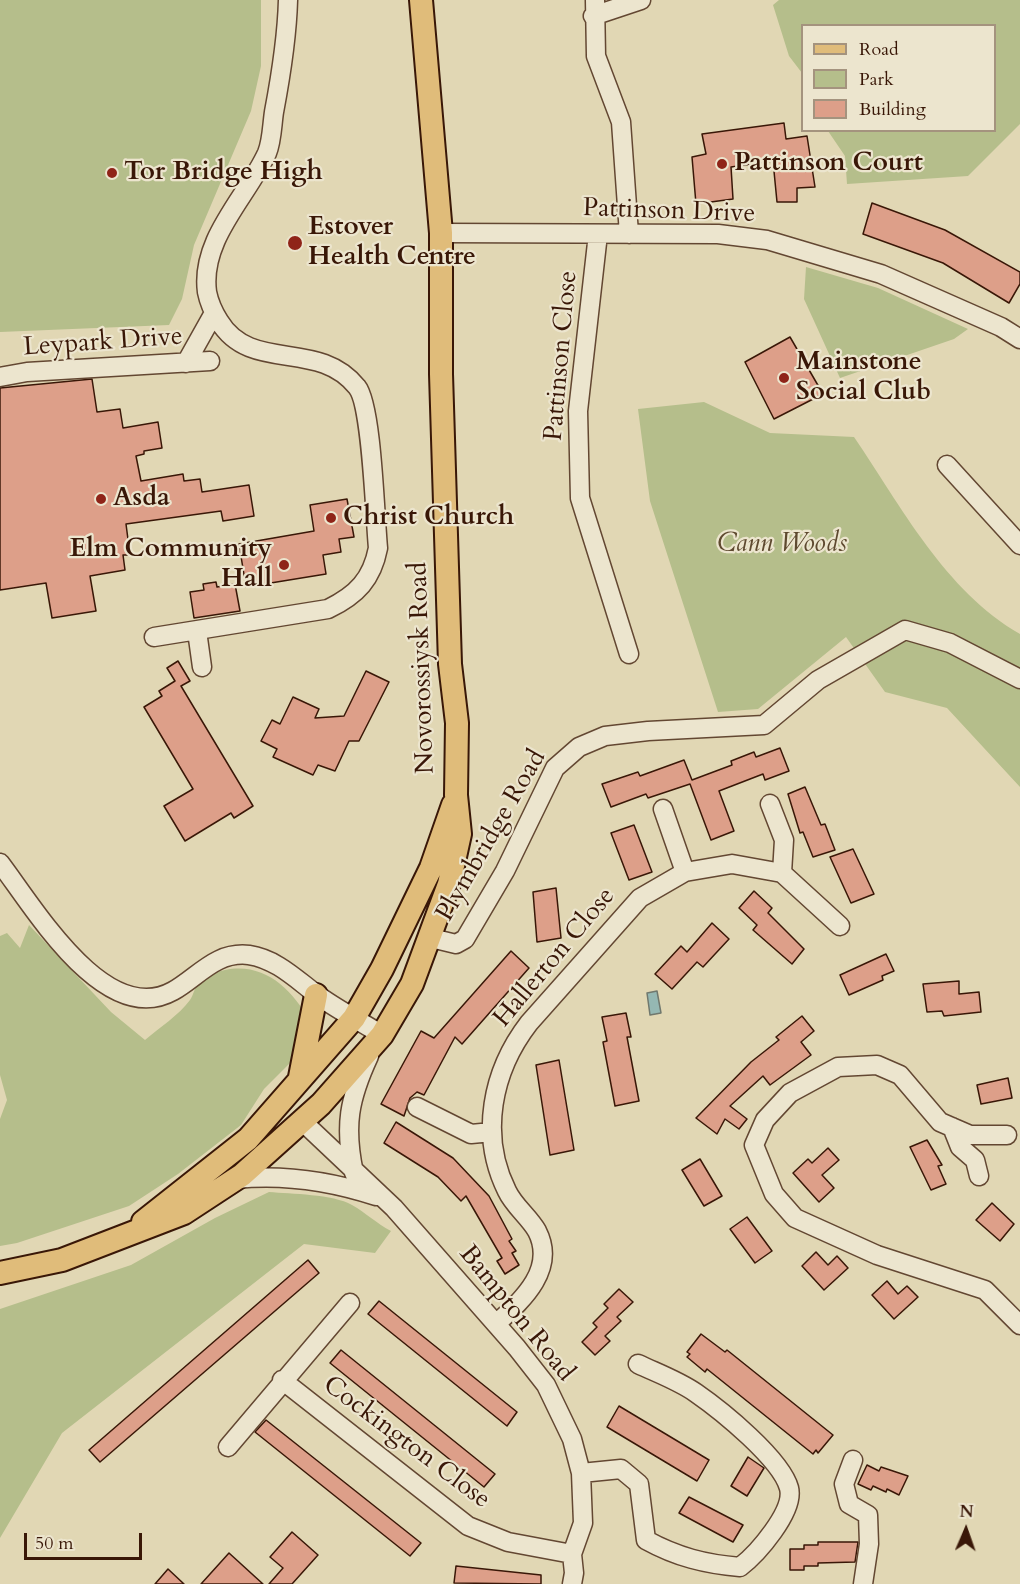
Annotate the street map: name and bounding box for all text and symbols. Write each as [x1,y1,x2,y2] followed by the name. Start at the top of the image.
[801,24,996,132] legend
[859,37,899,62] text: Road
[859,67,894,92] text: Park
[859,97,926,122] text: Building
[734,148,923,180] place label: Pattinson Court
[124,157,323,189] place label: Tor Bridge High
[715,157,729,171] marker: Pattinson Court
[105,166,119,180] marker: Tor Bridge High
[582,193,756,231] street label: Pattinson Drive
[308,212,476,274] place label: Estover Health Centre
[286,234,304,252] marker: Estover Health Centre
[539,270,585,442] street label: Pattinson Close
[22,322,184,364] street label: Leypark Drive
[796,347,931,408] place label: Mainstone Social Club
[777,371,791,385] marker: Mainstone Social Club
[113,483,170,515] place label: Asda
[94,492,108,506] marker: Asda
[343,502,514,534] place label: Christ Church
[324,511,338,525] marker: Christ Church
[717,529,847,561] park label: Cann Woods
[70,534,272,596] place label: Elm Community Hall
[277,558,291,572] marker: Elm Community Hall
[404,561,442,775] street label: Novorossiysk Road
[430,745,554,927] street label: Plymbridge Road
[488,882,622,1034] street label: Hallerton Close
[452,1240,580,1388] street label: Bampton Road
[316,1370,496,1516] street label: Cockington Close
[936,1500,996,1560] north arrow
[959,1501,974,1523] text: N
[27,1521,146,1559] scale bar
[35,1531,74,1556] text: 50 m

